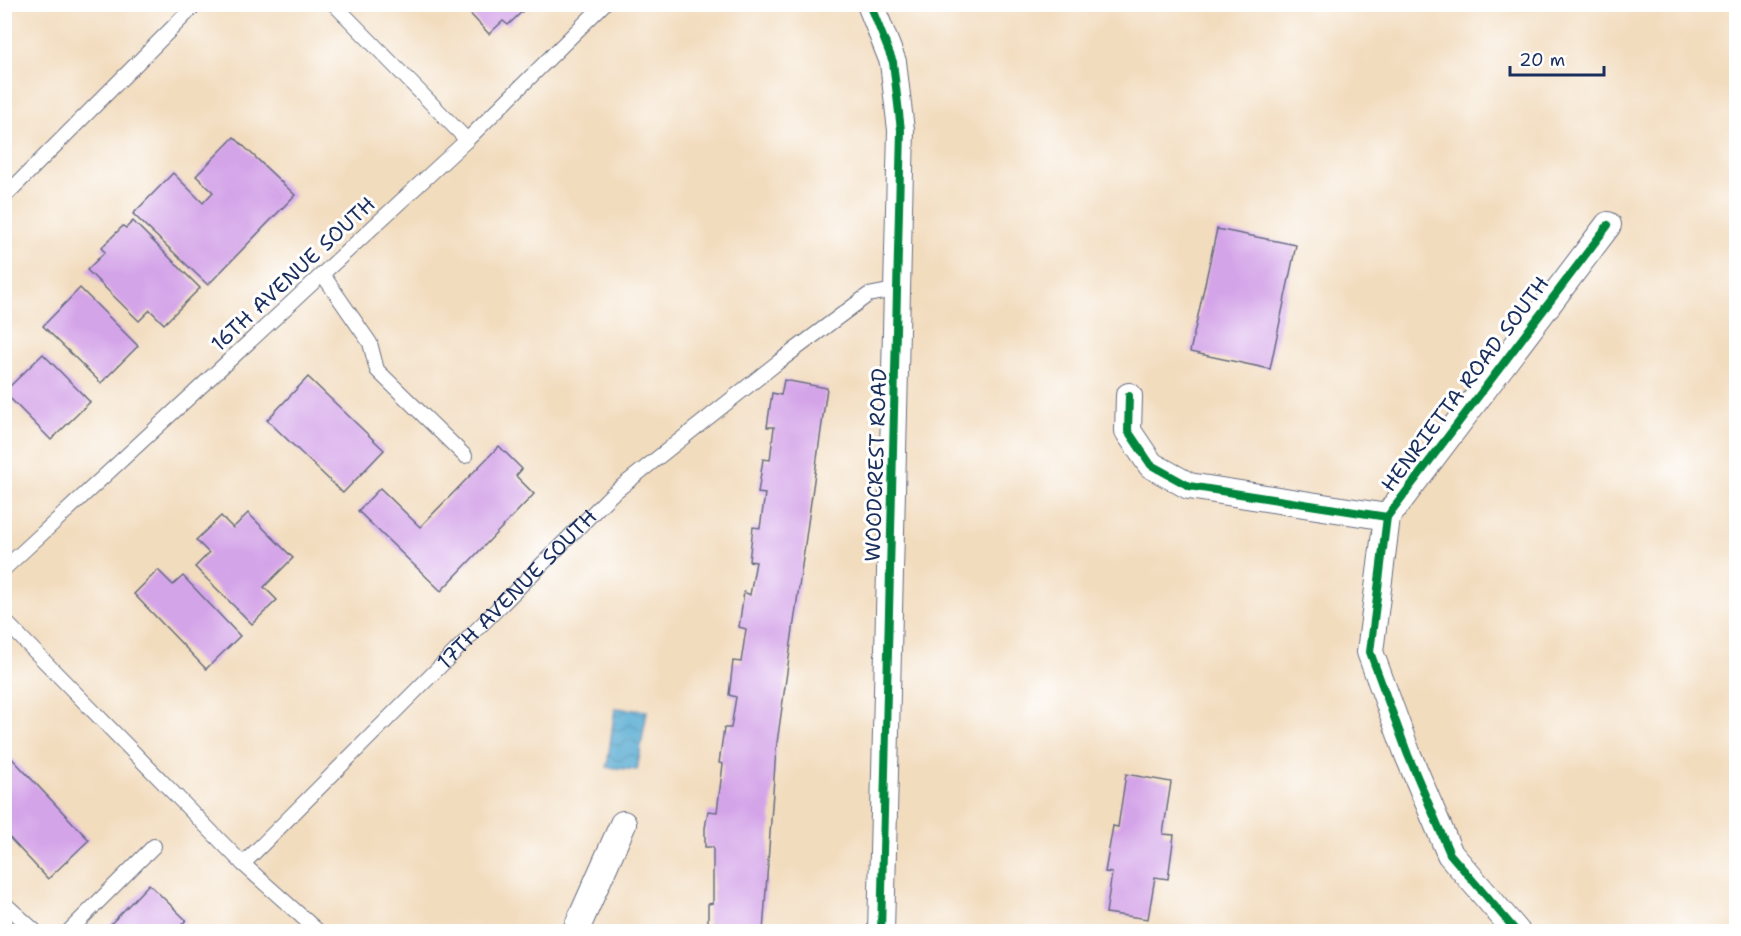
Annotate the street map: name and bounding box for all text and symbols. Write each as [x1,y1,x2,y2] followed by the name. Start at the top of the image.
[1510,39,1604,77] scale bar
[1519,48,1565,72] text: 20 m
[205,190,381,358] street label: 16TH AVENUE SOUTH
[1375,271,1555,497] street label: HENRIETTA ROAD SOUTH
[859,368,893,562] street label: WOODCREST ROAD
[431,503,603,675] street label: 17TH AVENUE SOUTH

